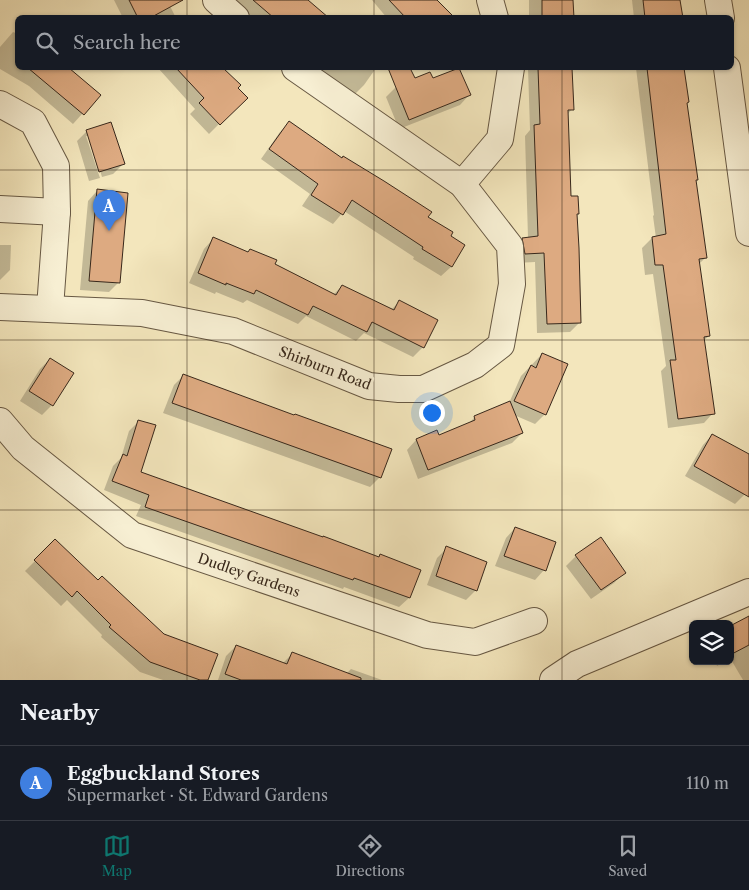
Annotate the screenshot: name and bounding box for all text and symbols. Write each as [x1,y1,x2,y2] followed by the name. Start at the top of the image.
[15,15,734,70] search box
[33,29,61,57] icon: search
[73,31,181,54] text: Search here
[93,190,125,231] pin: A
[276,342,374,394] street label: Shirburn Road
[419,400,445,426] your location
[196,549,302,601] street label: Dudley Gardens
[689,620,734,665] map controls
[689,620,734,665] button: layers
[20,700,99,725] text: Nearby
[67,762,260,785] text: Eggbuckland Stores
[30,773,42,793] text: A
[686,773,729,793] text: 110 m
[67,785,328,805] text: Supermarket · St. Edward Gardens
[102,832,132,880] tab: Map
[335,832,405,880] tab: Directions
[608,832,647,880] tab: Saved

